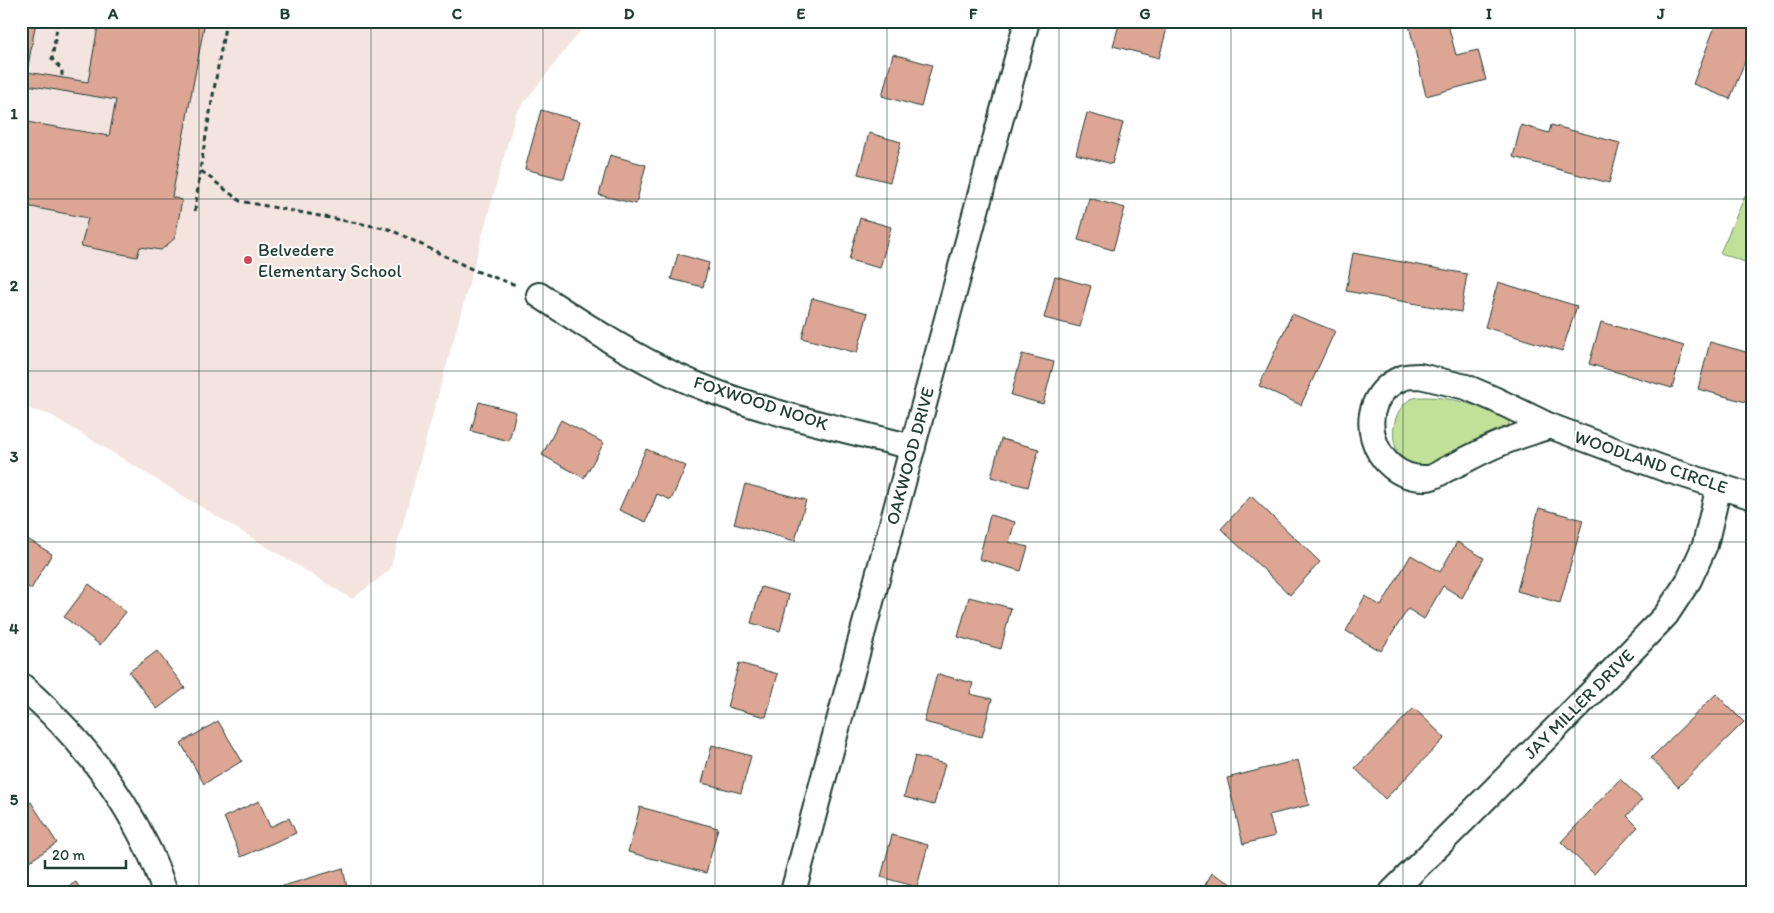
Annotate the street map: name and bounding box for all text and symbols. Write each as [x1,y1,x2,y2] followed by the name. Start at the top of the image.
[107,4,119,23] text: A
[280,4,291,23] text: B
[452,4,463,23] text: C
[624,4,635,23] text: D
[797,4,806,23] text: E
[969,4,978,23] text: F
[1139,4,1151,23] text: G
[1311,4,1323,23] text: H
[1486,4,1492,23] text: I
[1656,4,1665,23] text: J
[10,104,18,123] text: 1
[258,239,402,282] place label: Belvedere Elementary School
[242,254,254,266] marker: Belvedere Elementary School
[10,276,19,295] text: 2
[691,371,832,435] street label: FOXWOOD NOOK
[881,385,939,527] street label: OAKWOOD DRIVE
[1571,425,1731,499] street label: WOODLAND CIRCLE
[10,447,19,466] text: 3
[9,619,19,638] text: 4
[1519,644,1639,764] street label: JAY MILLER DRIVE
[10,790,19,809] text: 5
[45,838,126,870] scale bar
[52,846,86,864] text: 20 m

